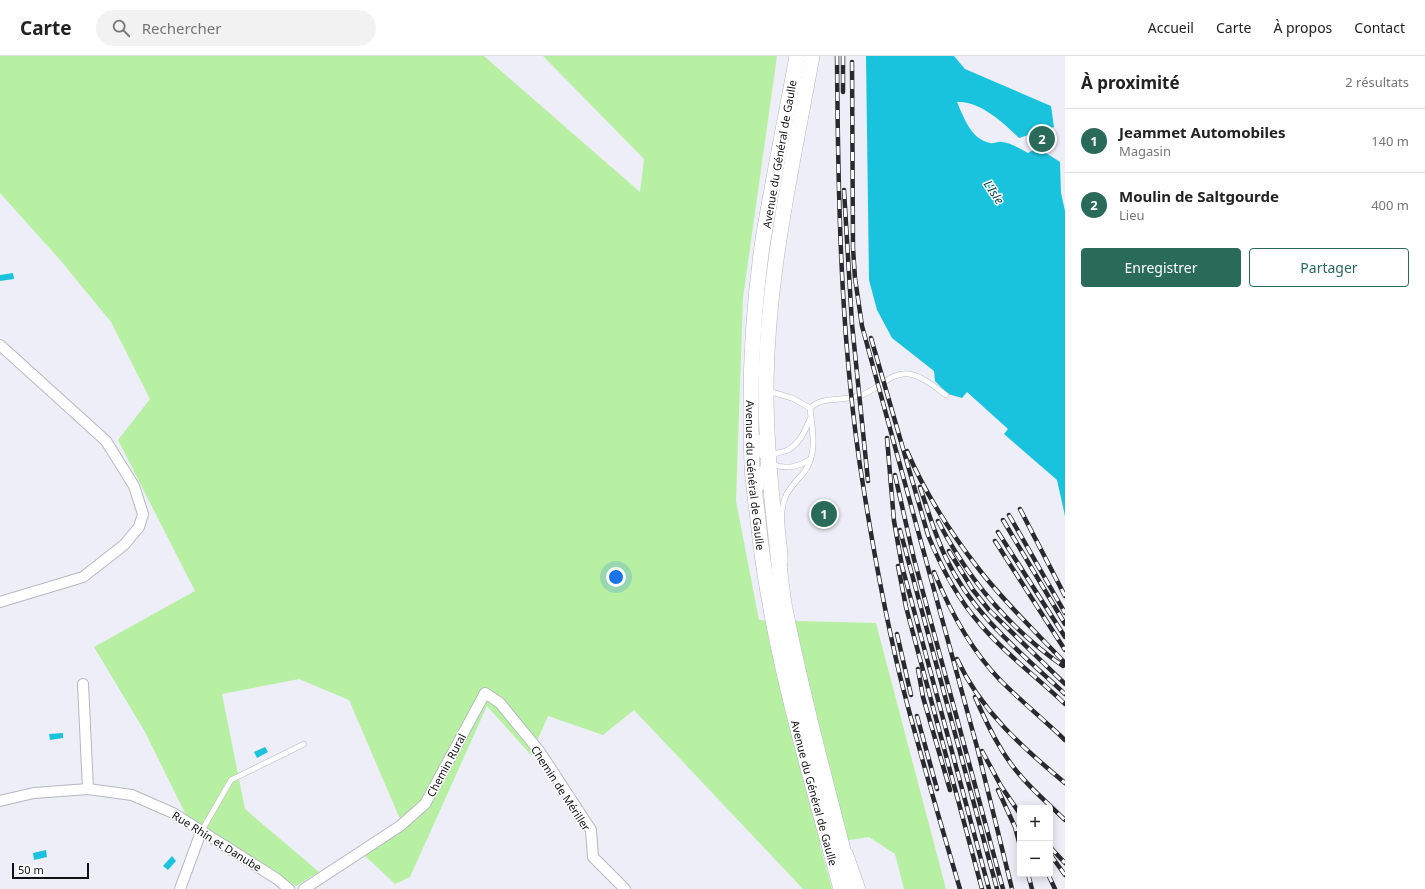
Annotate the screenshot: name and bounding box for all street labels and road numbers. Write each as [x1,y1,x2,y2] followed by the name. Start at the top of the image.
[759,79,799,229] street label: Avenue du Général de Gaulle
[743,400,769,551] street label: Avenue du Général de Gaulle
[788,718,842,867] street label: Avenue du Général de Gaulle
[423,731,469,799] street label: Chemin Rural
[528,743,594,834] street label: Chemin de Mériller
[170,807,264,875] street label: Rue Rhin et Danube

